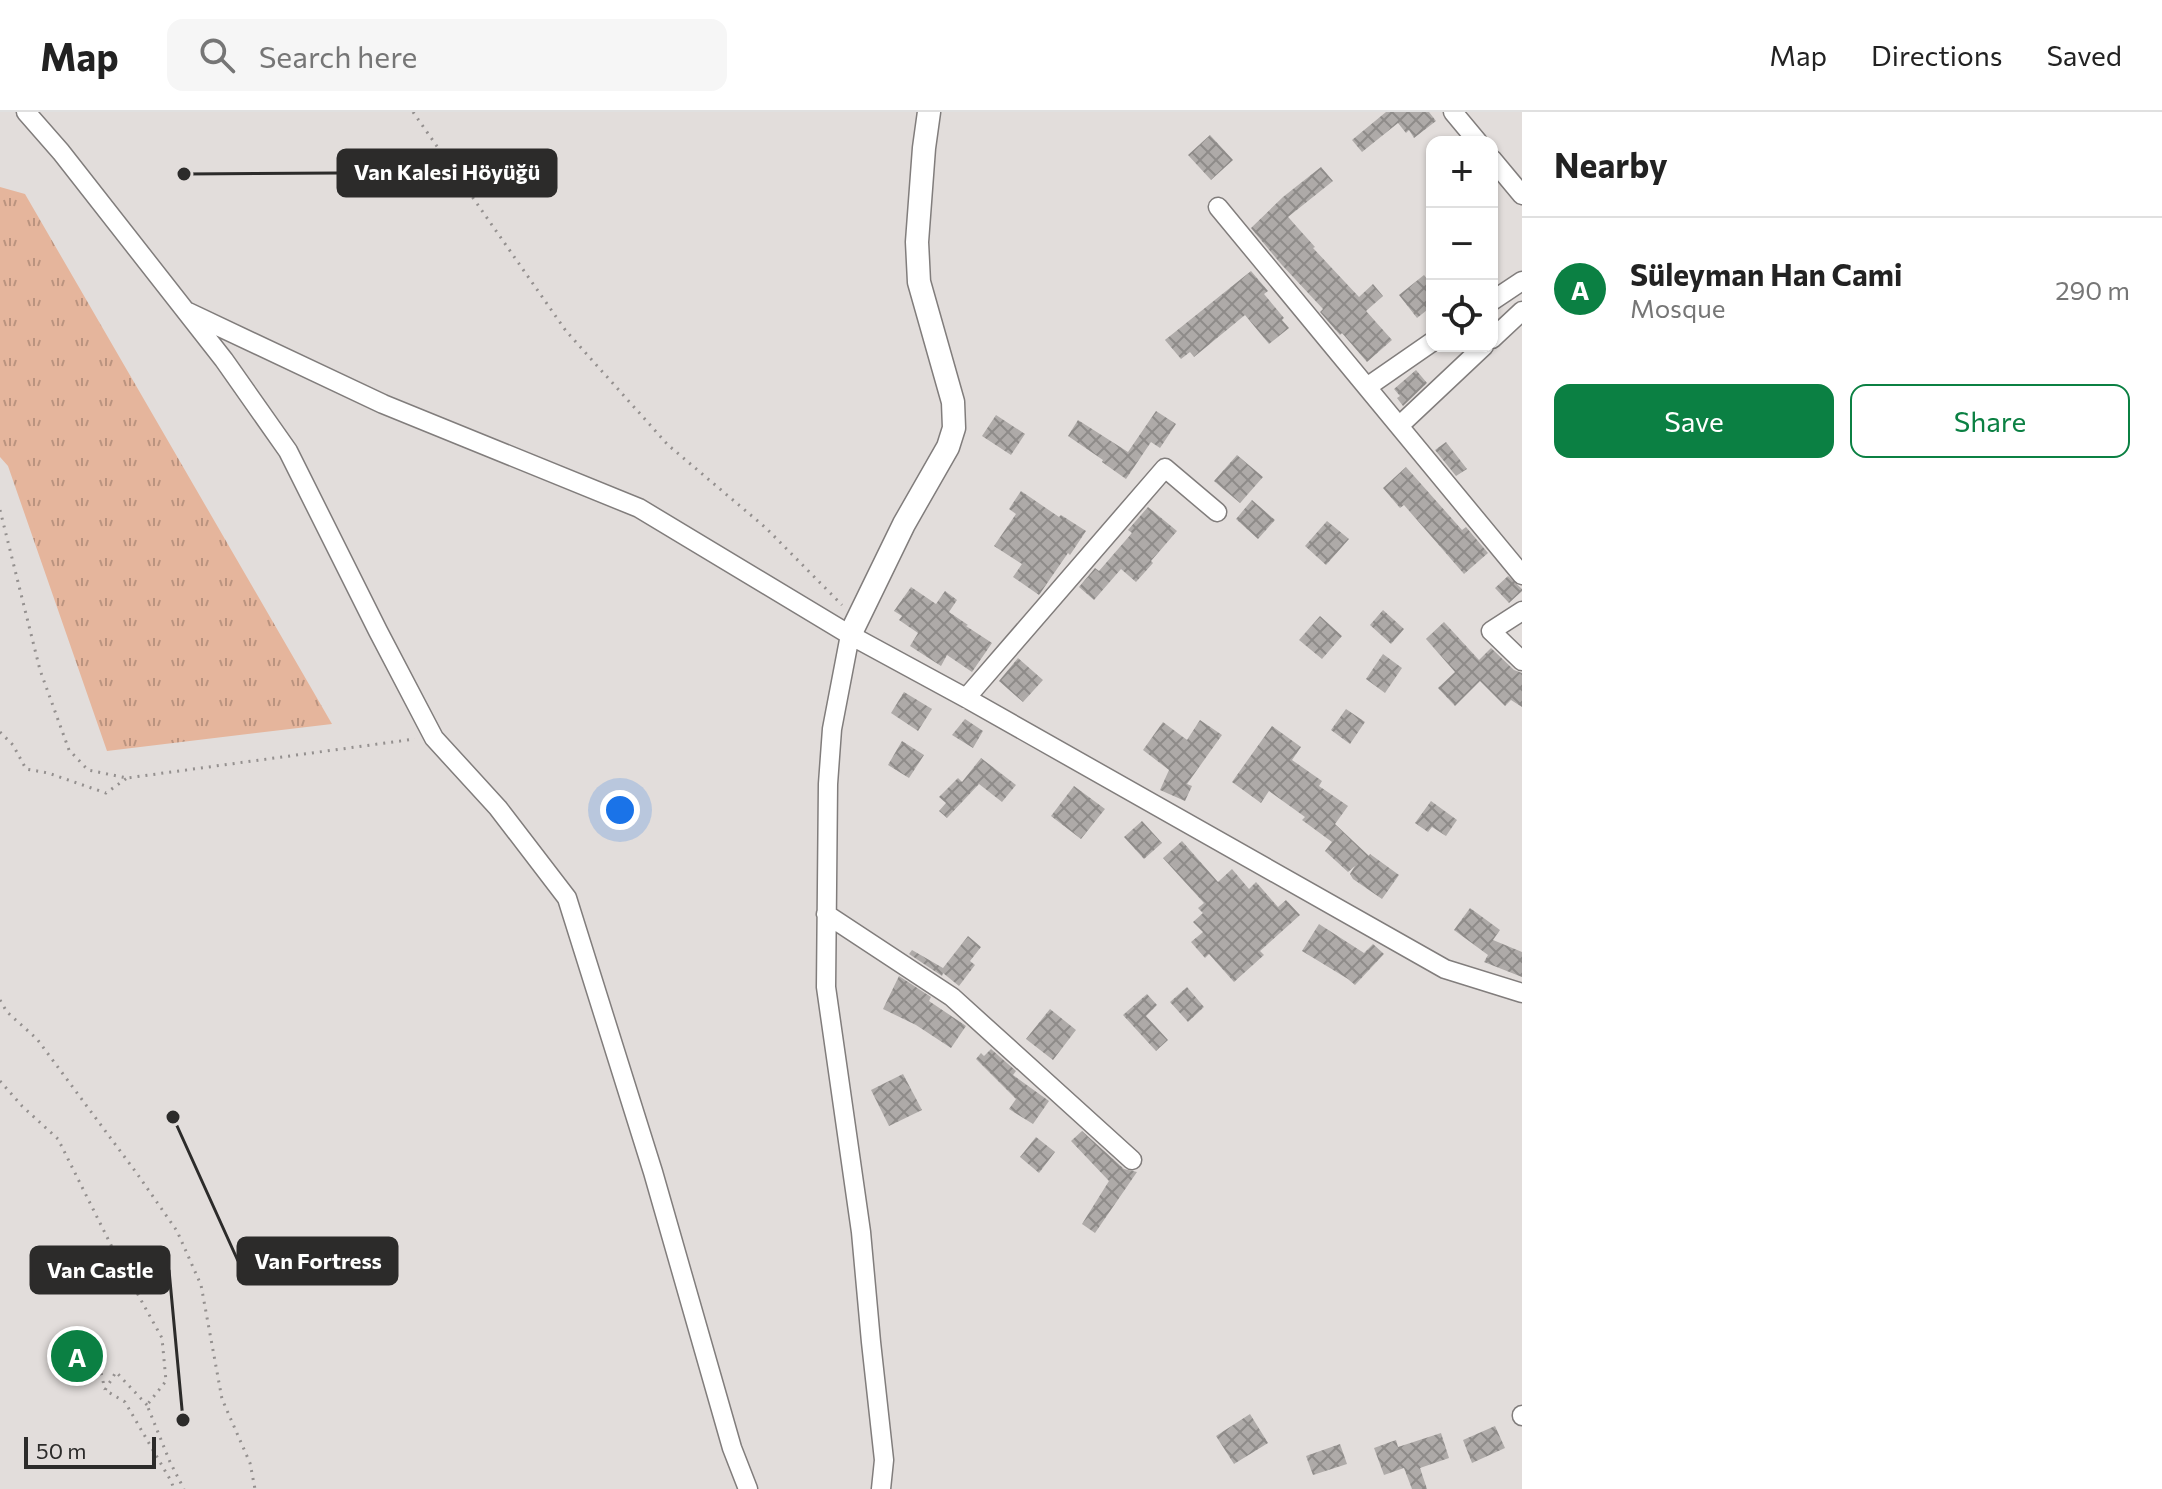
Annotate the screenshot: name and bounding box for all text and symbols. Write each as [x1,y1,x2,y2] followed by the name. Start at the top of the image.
[167,19,727,91] search box
[40,32,119,79] text: Map
[195,33,239,77] icon: search
[259,37,417,74] text: Search here
[1769,38,1827,72] text: Map
[1871,38,2002,72] text: Directions
[2046,38,2122,72] text: Saved
[1426,136,1498,352] map controls
[1426,136,1498,208] button: +
[1554,143,1668,185] text: Nearby
[338,150,556,196] callout: Van Kalesi Höyüğü
[354,158,540,185] text: Van Kalesi Höyüğü
[1426,208,1498,280] button: −
[1630,255,1902,292] text: Süleyman Han Cami
[1571,274,1589,305] text: A
[2055,274,2130,305] text: 290 m
[1426,280,1498,352] button: locate
[1630,292,1725,323] text: Mosque
[1554,384,1834,458] button: Save
[1850,384,2130,458] button: Share
[600,790,640,830] your location
[238,1238,397,1284] callout: Van Fortress
[31,1247,169,1293] callout: Van Castle
[254,1247,382,1274] text: Van Fortress
[47,1256,153,1283] text: Van Castle
[51,1326,103,1386] pin: A
[24,1433,156,1469] scale bar
[36,1437,86,1464] text: 50 m

